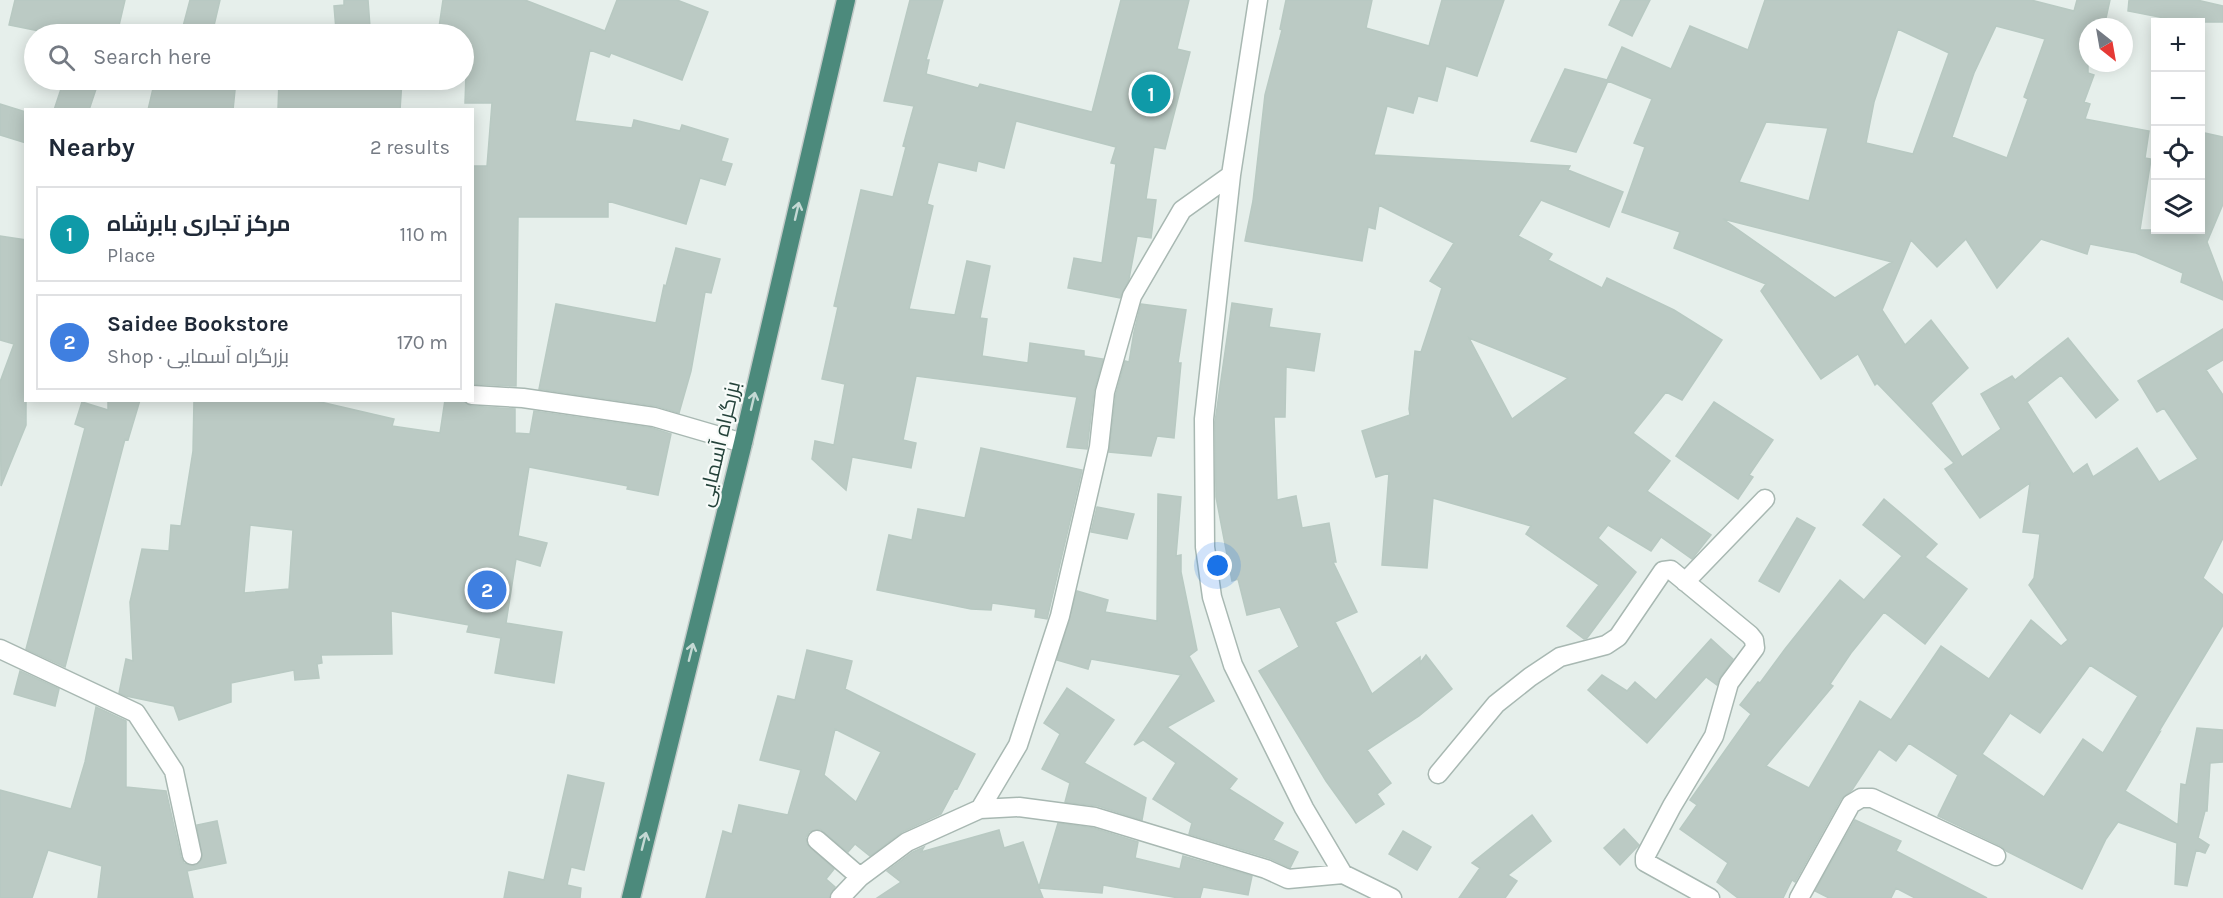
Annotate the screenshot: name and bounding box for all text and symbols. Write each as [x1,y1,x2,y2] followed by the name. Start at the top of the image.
[2079,18,2133,72] north arrow
[2151,18,2205,234] map controls
[2151,18,2205,72] button: +
[24,24,474,90] search box
[45,41,78,74] icon: search
[93,44,211,70] text: Search here
[1132,72,1170,116] pin: 1
[2151,72,2205,126] button: −
[2151,126,2205,180] button: locate
[48,132,135,163] text: Nearby
[370,136,450,159] text: 2 results
[2151,180,2205,234] button: layers
[791,202,803,221] one-way arrow
[107,211,291,237] text: مرکز تجاری بابرشاه
[66,223,73,246] text: 1
[399,223,448,246] text: 110 m
[107,244,155,267] text: Place
[107,311,289,337] text: Saidee Bookstore
[63,331,76,354] text: 2
[397,331,448,354] text: 170 m
[107,345,289,368] text: Shop · بزرگراه آسمایی
[693,379,746,509] street label: بزرگراه آسمایی
[747,392,759,411] one-way arrow
[1203,551,1232,580] your location
[468,568,506,612] pin: 2
[686,643,698,662] one-way arrow
[639,832,651,851] one-way arrow

